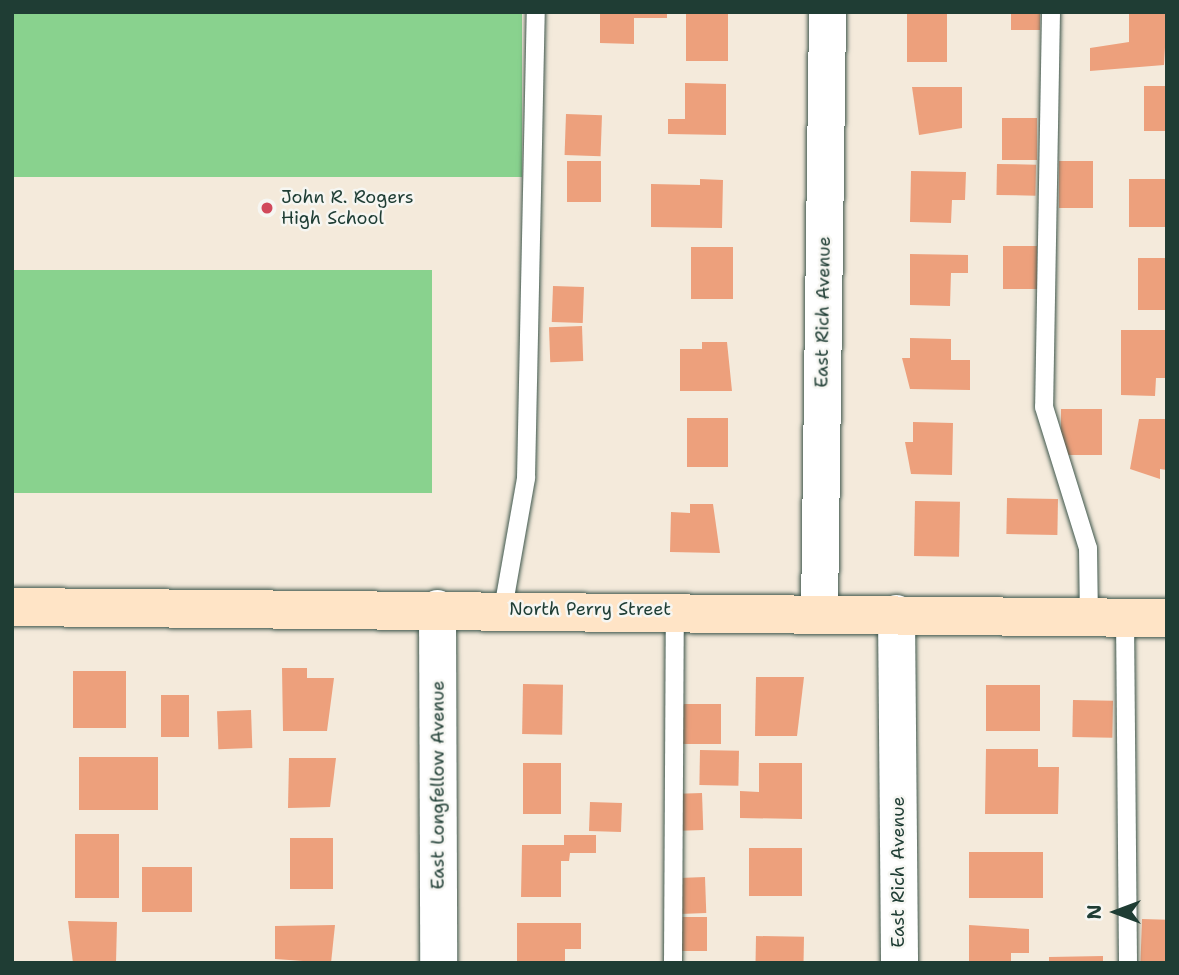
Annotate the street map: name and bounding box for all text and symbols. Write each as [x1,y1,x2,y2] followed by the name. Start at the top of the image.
[281,187,414,230] place label: John R. Rogers High School
[259,200,275,216] marker: John R. Rogers High School
[811,236,835,388] street label: East Rich Avenue
[509,598,671,620] street label: North Perry Street
[427,680,449,890] street label: East Longfellow Avenue
[887,796,909,948] street label: East Rich Avenue
[1081,877,1151,947] north arrow
[1082,904,1107,920] text: N

